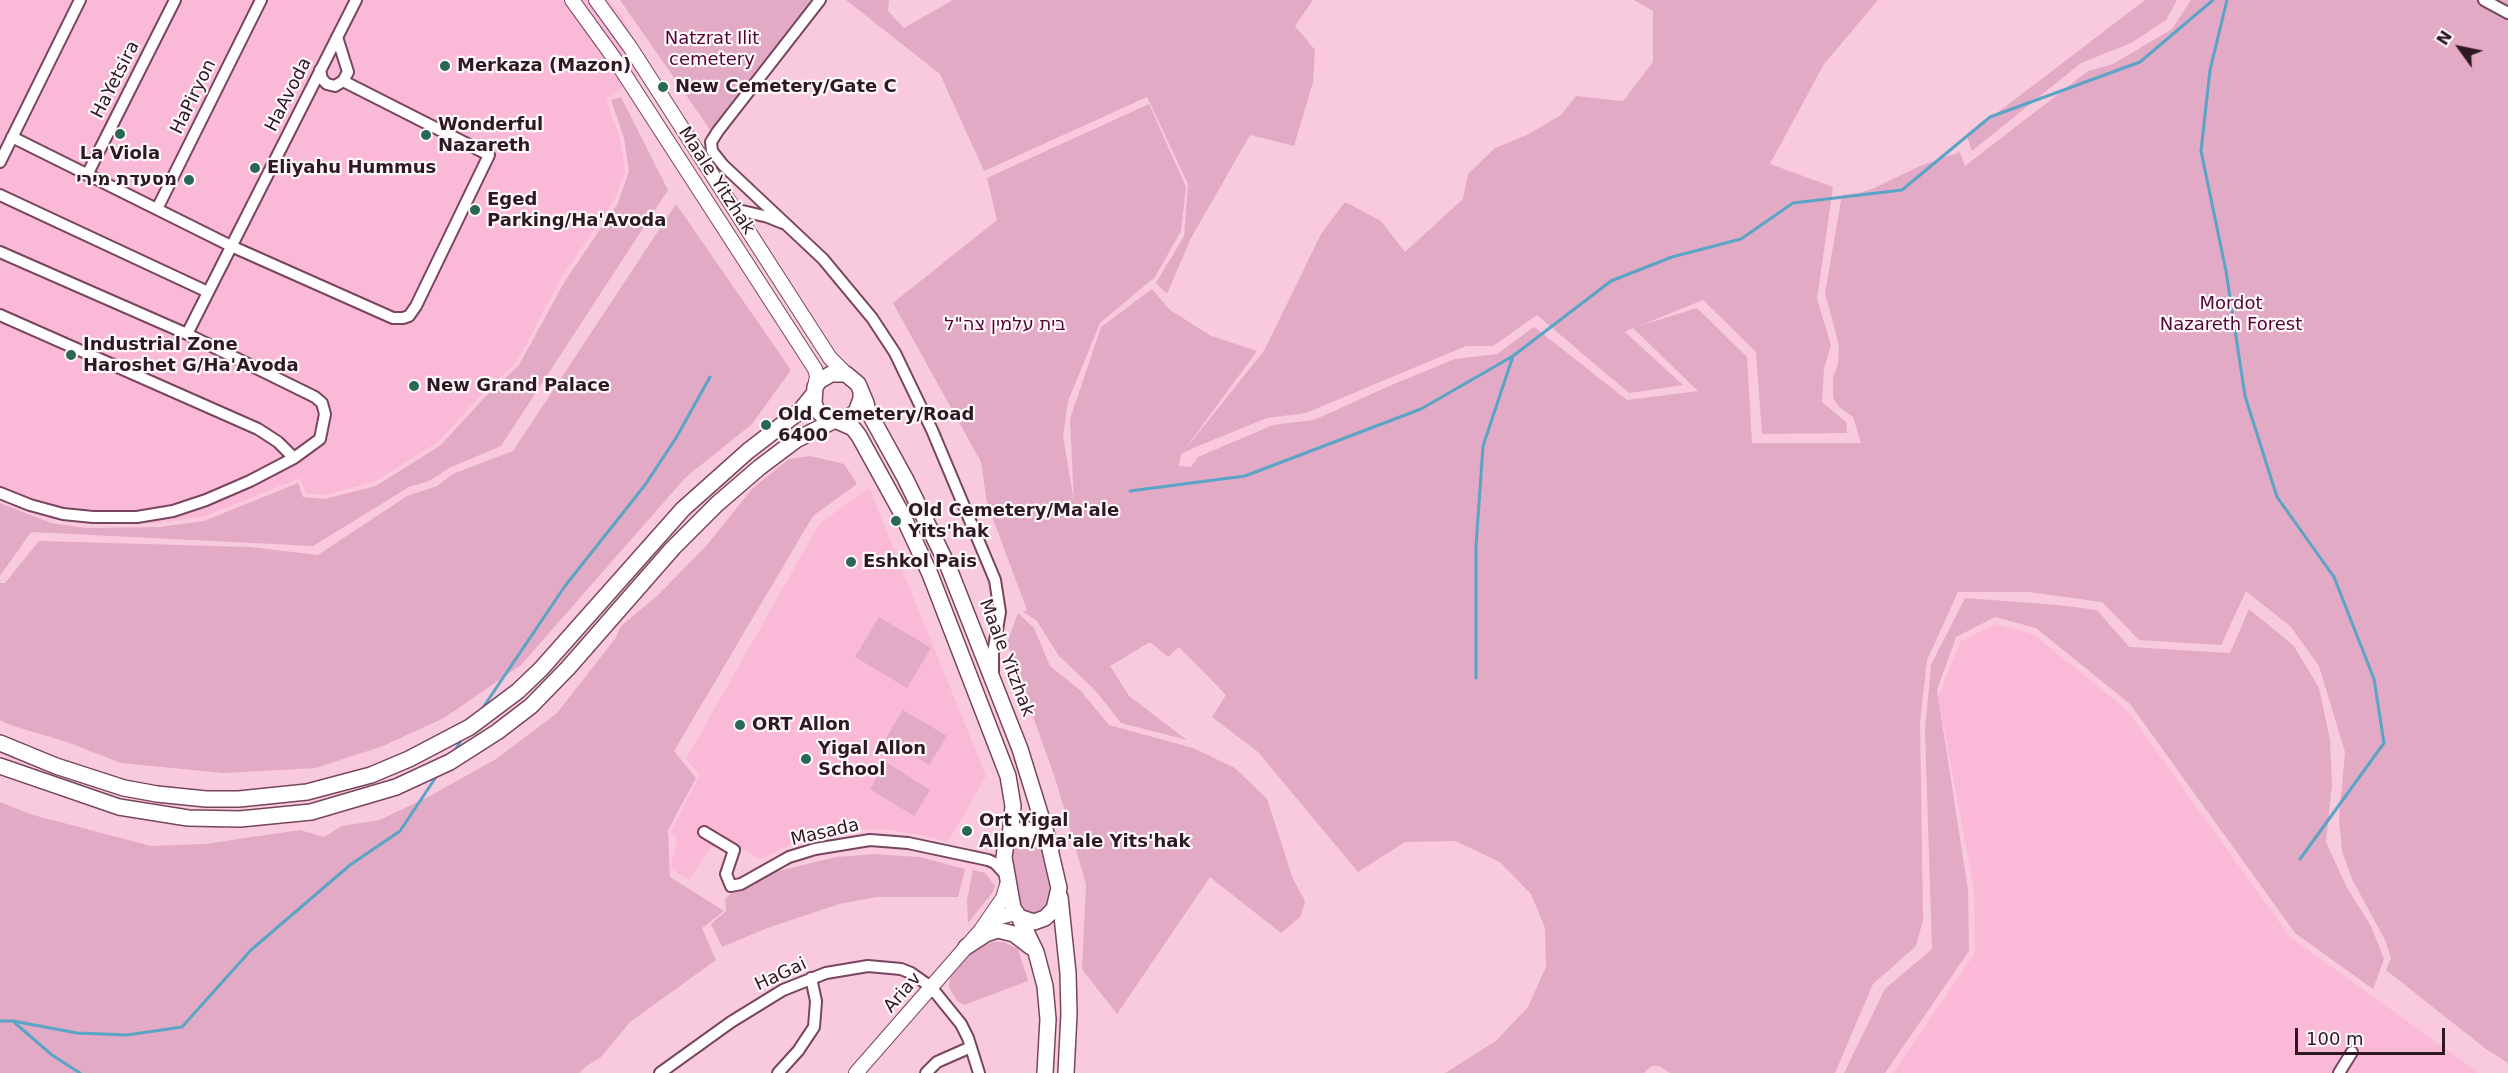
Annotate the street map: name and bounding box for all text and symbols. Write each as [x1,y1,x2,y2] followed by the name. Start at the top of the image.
[2430,18,2490,78] north arrow
[2433,27,2456,49] text: N
[665,28,759,70] park label: Natzrat Ilit cemetery
[87,38,145,122] street label: HaYetsira
[261,54,317,136] street label: HaAvoda
[457,55,631,77] place label: Merkaza (Mazon)
[167,56,221,138] street label: HaPiryon
[438,59,452,73] marker: Merkaza (Mazon)
[675,76,897,98] place label: New Cemetery/Gate C
[656,80,670,94] marker: New Cemetery/Gate C
[438,114,543,156] place label: Wonderful Nazareth
[673,123,759,239] street label: Maale Yitzhak
[113,127,127,141] marker: La Viola
[419,128,433,142] marker: Wonderful Nazareth
[80,143,160,165] place label: La Viola
[267,157,436,179] place label: Eliyahu Hummus
[248,161,262,175] marker: Eliyahu Hummus
[76,169,177,191] place label: מסעדת מירי
[182,173,196,187] marker: מסעדת מירי
[487,189,666,232] place label: Eged Parking/Ha'Avoda
[468,203,482,217] marker: Eged Parking/Ha'Avoda
[2160,293,2302,336] park label: Mordot Nazareth Forest
[944,314,1066,336] park label: בית עלמין צה"ל
[83,334,299,376] place label: Industrial Zone Haroshet G/Ha'Avoda
[64,348,78,362] marker: Industrial Zone Haroshet G/Ha'Avoda
[426,375,610,397] place label: New Grand Palace
[407,379,421,393] marker: New Grand Palace
[778,404,974,446] place label: Old Cemetery/Road 6400
[759,418,773,432] marker: Old Cemetery/Road 6400
[908,500,1119,542] place label: Old Cemetery/Ma'ale Yits'hak
[889,514,903,528] marker: Old Cemetery/Ma'ale Yits'hak
[863,551,977,573] place label: Eshkol Pais
[844,555,858,569] marker: Eshkol Pais
[974,596,1038,720] street label: Maale Yitzhak
[752,714,850,736] place label: ORT Allon
[733,718,747,732] marker: ORT Allon
[818,738,926,780] place label: Yigal Allon School
[799,752,813,766] marker: Yigal Allon School
[979,810,1190,852] place label: Ort Yigal Allon/Ma'ale Yits'hak
[789,815,861,851] street label: Masada
[960,824,974,838] marker: Ort Yigal Allon/Ma'ale Yits'hak
[752,954,810,996] street label: HaGai
[880,968,926,1018] street label: Ariav
[2298,1016,2448,1054] scale bar
[2306,1028,2364,1049] text: 100 m

